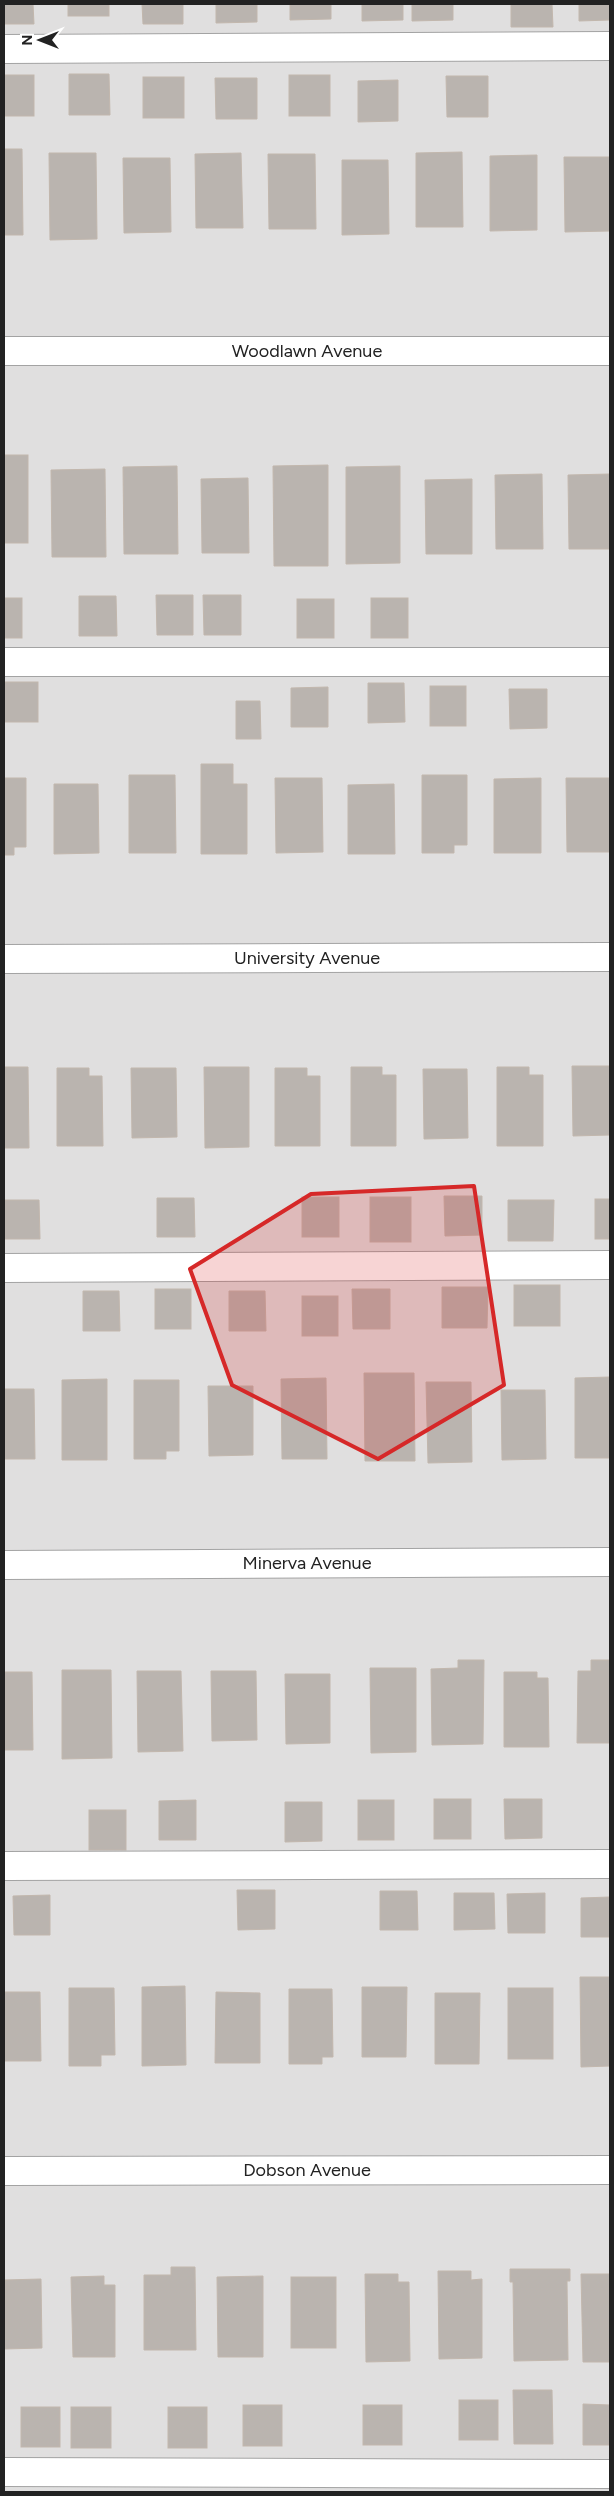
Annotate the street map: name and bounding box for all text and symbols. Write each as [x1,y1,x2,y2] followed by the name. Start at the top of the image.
[15,15,65,65] north arrow
[19,35,36,45] text: N
[232,340,382,362] street label: Woodlawn Avenue
[234,947,380,969] street label: University Avenue
[242,1552,372,1574] street label: Minerva Avenue
[243,2159,371,2181] street label: Dobson Avenue

